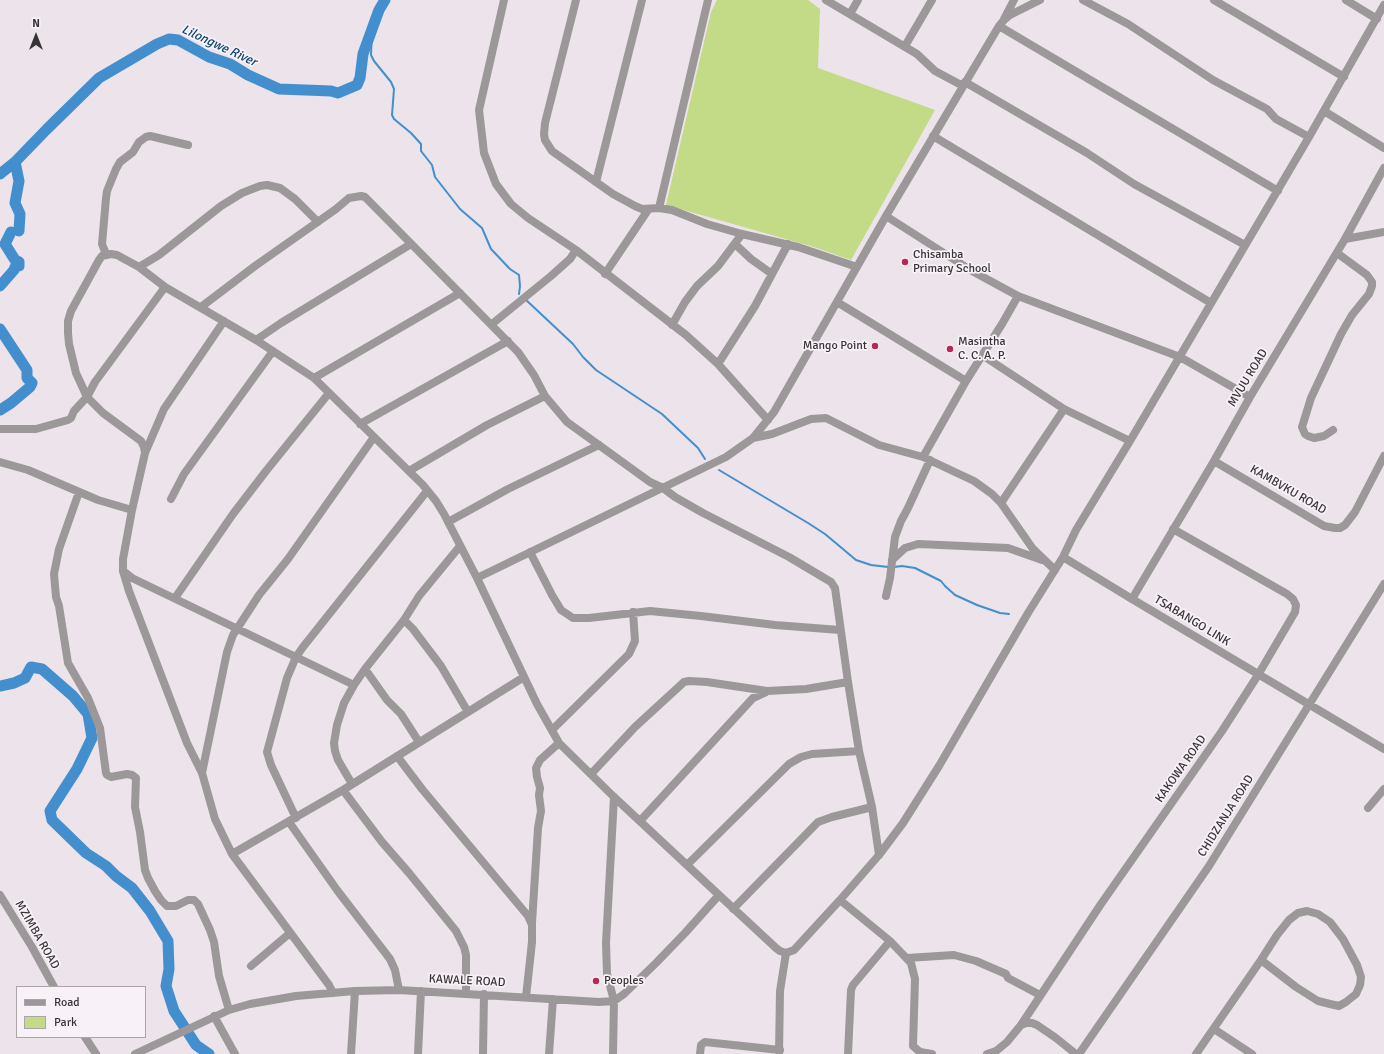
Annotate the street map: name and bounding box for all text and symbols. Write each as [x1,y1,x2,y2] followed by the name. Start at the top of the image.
[16,16,56,56] north arrow
[32,17,40,30] text: N
[179,22,259,70] water label: Lilongwe River
[913,248,991,276] place label: Chisamba Primary School
[900,257,910,267] marker: Chisamba Primary School
[958,335,1006,363] place label: Masintha C. C. A. P.
[803,339,867,353] place label: Mango Point
[870,341,880,351] marker: Mango Point
[945,344,955,354] marker: Masintha C. C. A. P.
[1225,346,1271,410] street label: MVUU ROAD
[1247,462,1329,518] street label: KAMBVKU ROAD
[1151,593,1233,649] street label: TSABANGO LINK
[1152,732,1210,806] street label: KAKOWA ROAD
[1195,772,1257,860] street label: CHIDZANJA ROAD
[12,898,62,972] street label: MZIMBA ROAD
[428,972,506,990] street label: KAWALE ROAD
[604,974,644,988] place label: Peoples
[591,976,601,986] marker: Peoples
[16,986,146,1038] legend
[54,995,80,1010] text: Road
[54,1015,77,1030] text: Park

